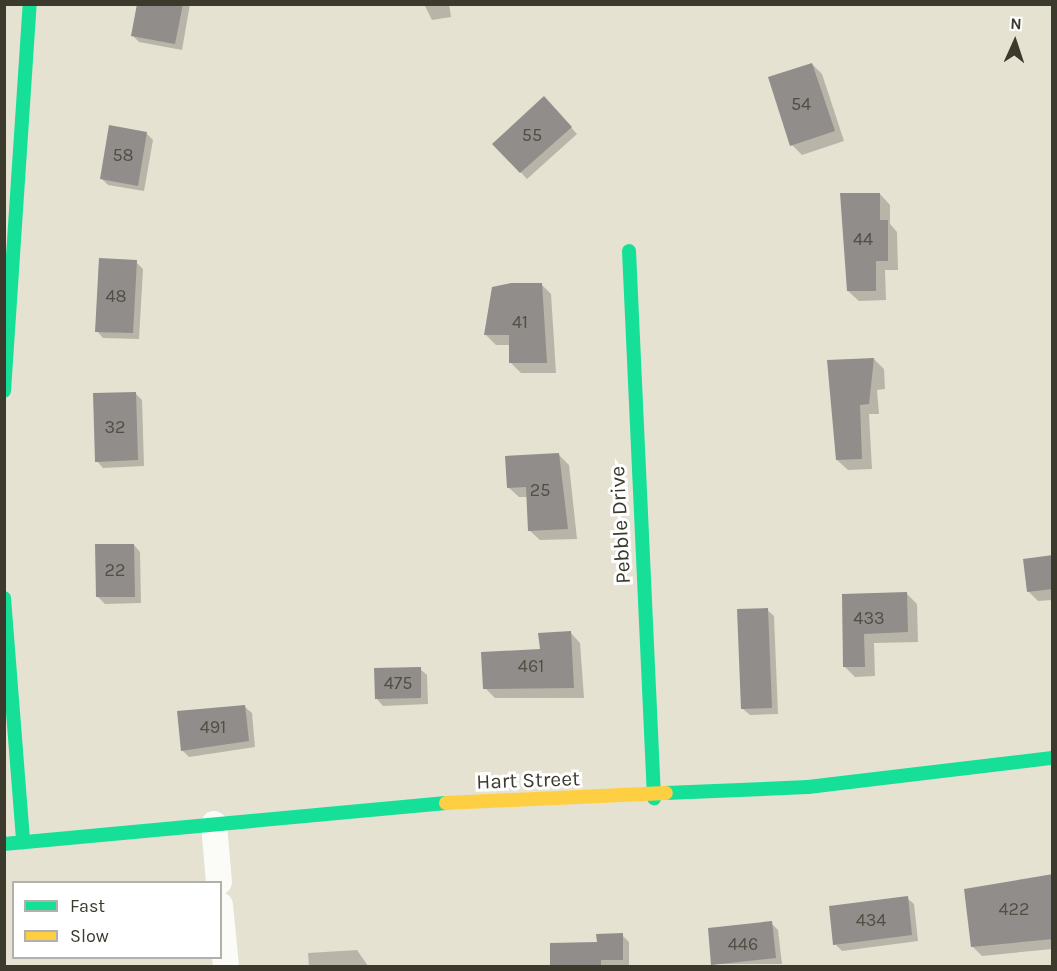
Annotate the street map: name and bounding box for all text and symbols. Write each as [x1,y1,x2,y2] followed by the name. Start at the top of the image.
[985,12,1045,72] north arrow
[1010,14,1022,33] text: N
[791,93,811,115] house number: 54
[522,124,542,146] house number: 55
[112,144,134,166] house number: 58
[853,228,873,250] house number: 44
[105,285,127,307] house number: 48
[512,311,528,333] house number: 41
[104,416,126,438] house number: 32
[604,465,636,585] street label: Pebble Drive
[530,479,550,501] house number: 25
[105,559,125,581] house number: 22
[853,607,885,629] house number: 433
[518,655,544,677] house number: 461
[384,672,412,694] house number: 475
[200,716,226,738] house number: 491
[476,766,580,794] street label: Hart Street
[12,881,222,959] legend
[70,895,105,917] text: Fast
[999,898,1029,920] house number: 422
[856,909,886,931] house number: 434
[70,925,109,947] text: Slow
[728,933,758,955] house number: 446

